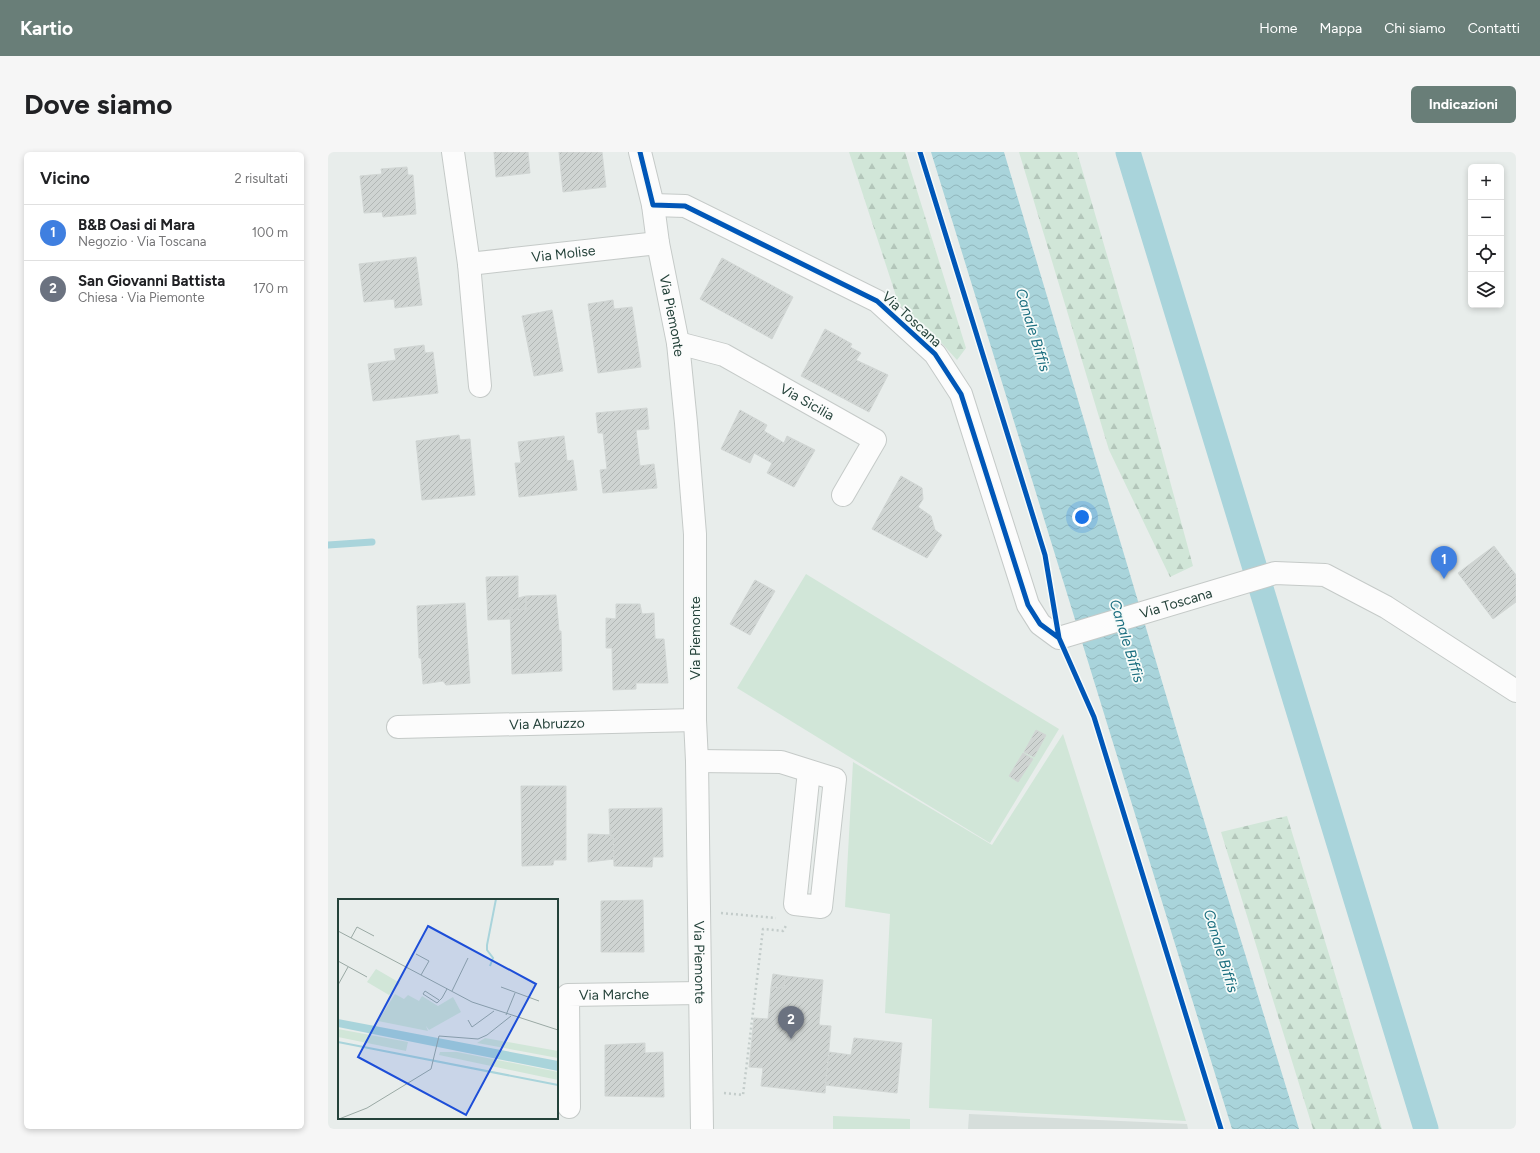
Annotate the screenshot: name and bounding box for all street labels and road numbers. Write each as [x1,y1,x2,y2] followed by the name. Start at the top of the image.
[531,242,597,266] street label: Via Molise
[656,273,687,358] street label: Via Piemonte
[878,288,945,351] street label: Via Toscana
[777,380,837,424] street label: Via Sicilia
[1138,584,1214,622] street label: Via Toscana
[687,596,704,680] street label: Via Piemonte
[509,715,585,733] street label: Via Abruzzo
[690,921,708,1004] street label: Via Piemonte
[579,986,650,1004] street label: Via Marche

